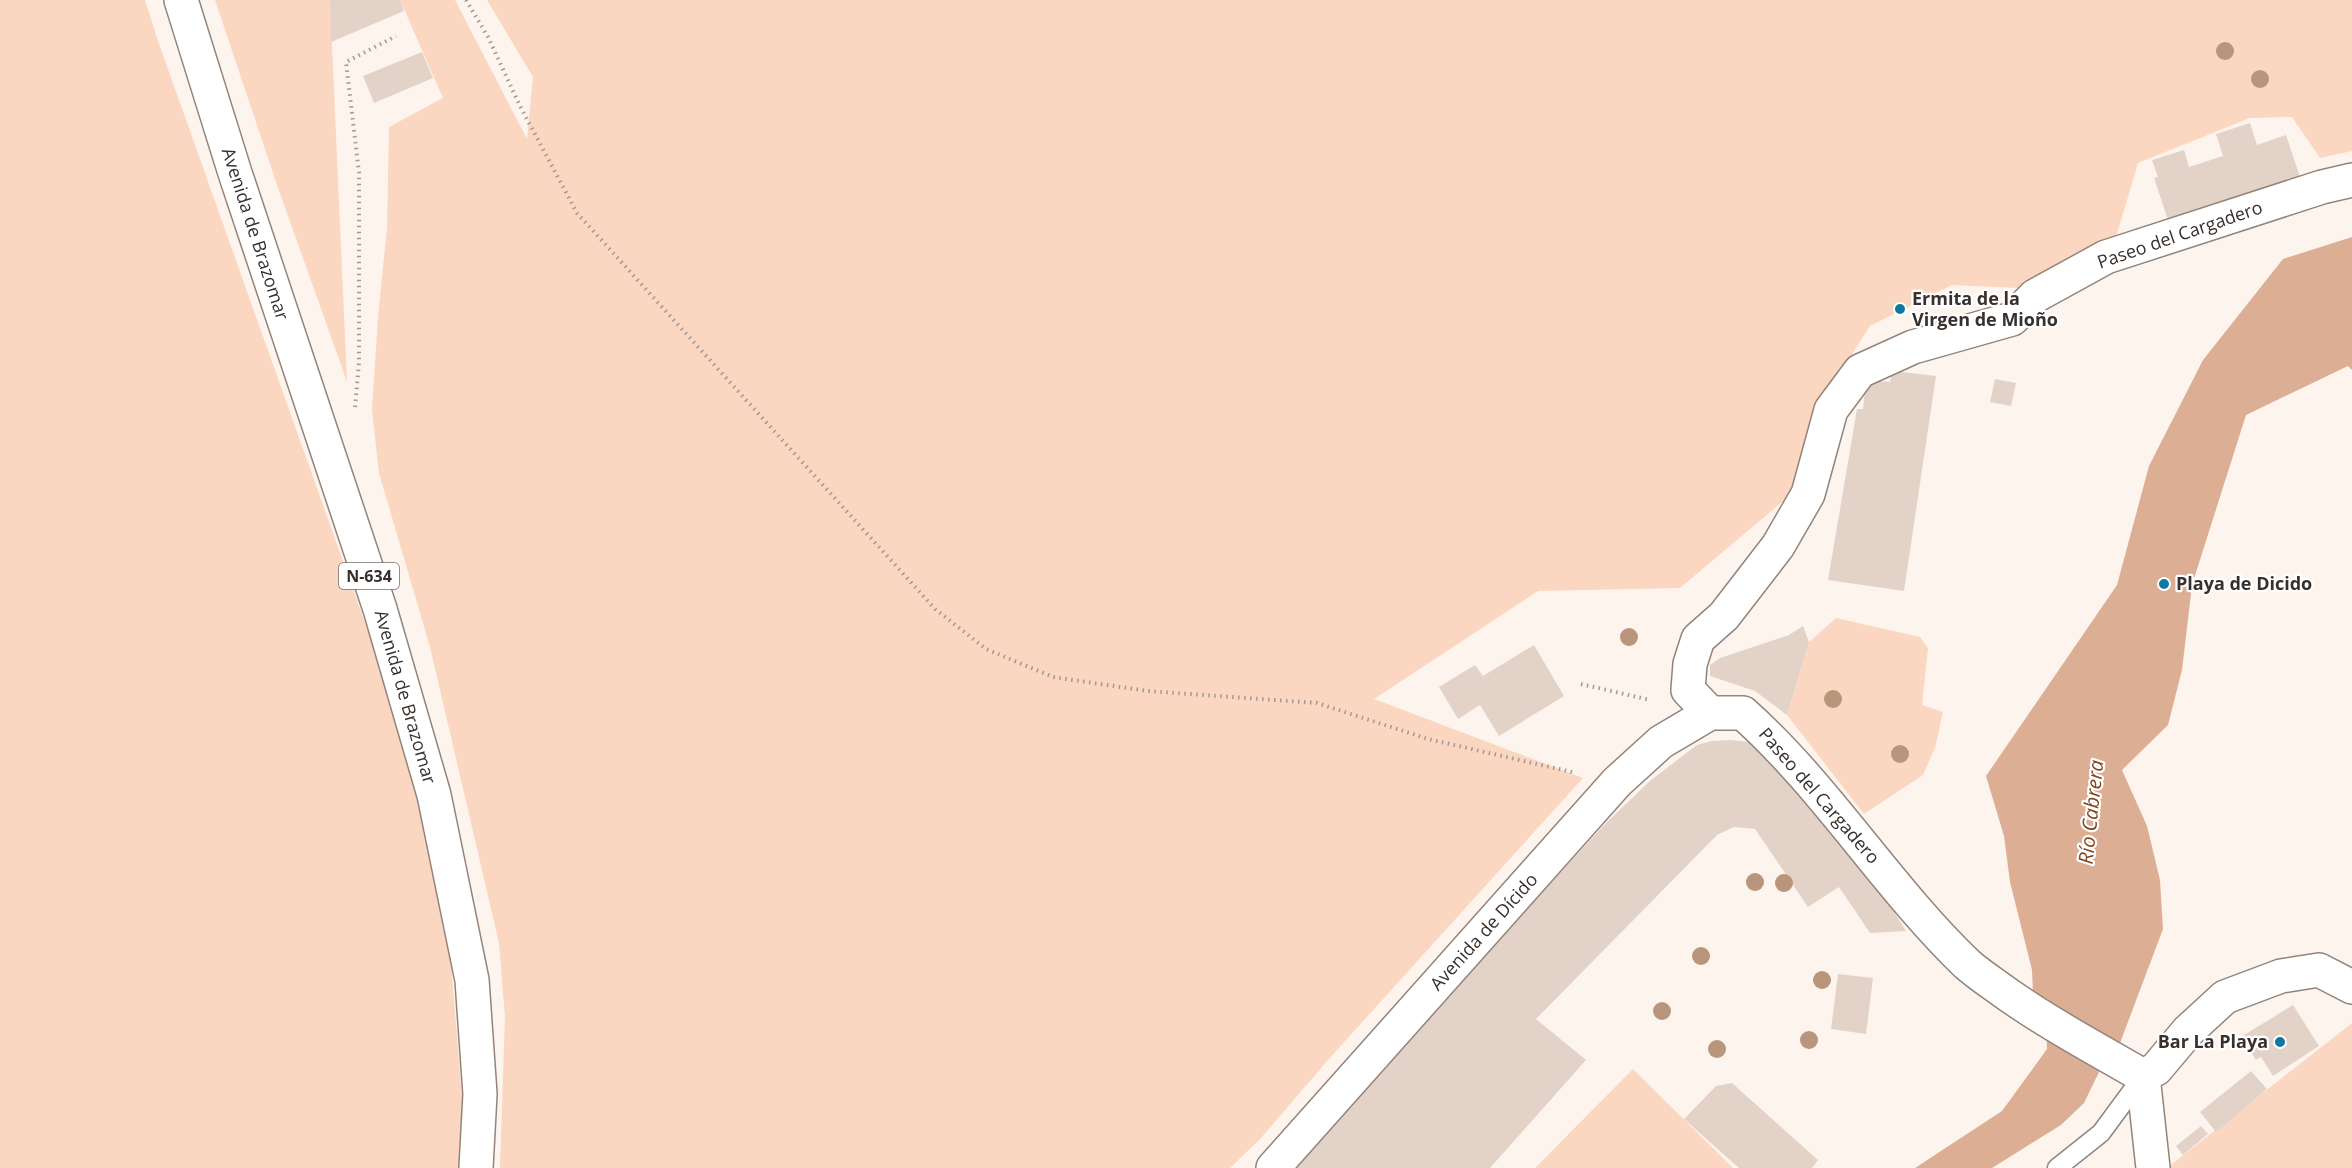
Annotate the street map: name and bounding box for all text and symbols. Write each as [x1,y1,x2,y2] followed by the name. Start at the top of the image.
[217,144,295,324] street label: Avenida de Brazomar
[2094,195,2265,274] street label: Paseo del Cargadero
[1912,286,2058,331] place label: Ermita de la Virgen de Mioño
[1893,302,1907,316] marker: Ermita de la Virgen de Mioño
[339,563,399,589] road number: N-634
[2176,571,2312,595] place label: Playa de Dicido
[2157,577,2171,591] marker: Playa de Dicido
[370,607,442,787] street label: Avenida de Brazomar
[1754,722,1886,869] street label: Paseo del Cargadero
[2072,759,2109,865] water label: Río Cabrera
[1424,868,1542,995] street label: Avenida de Dícido
[2158,1029,2268,1053] place label: Bar La Playa
[2273,1035,2287,1049] marker: Bar La Playa

